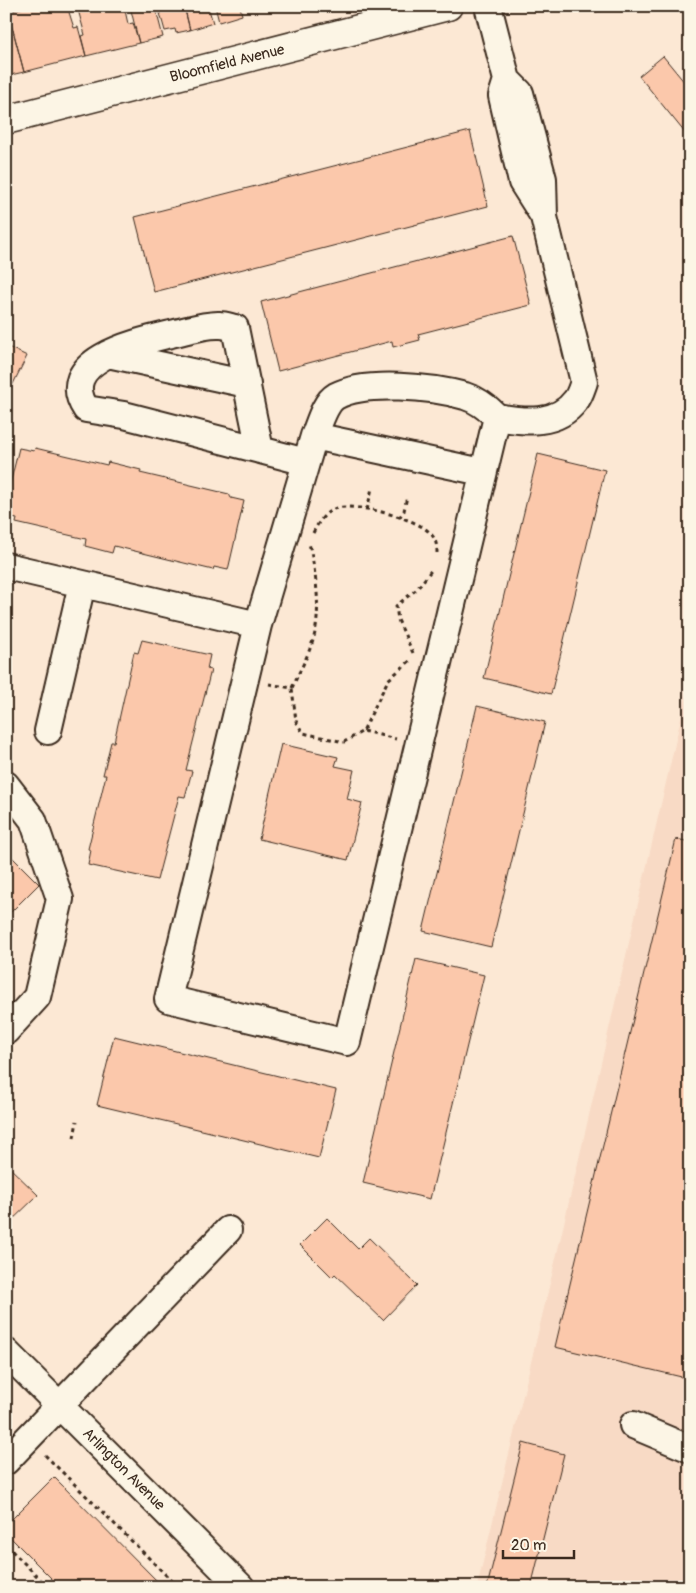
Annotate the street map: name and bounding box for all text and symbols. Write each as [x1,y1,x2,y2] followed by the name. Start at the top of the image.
[168,40,287,87] street label: Bloomfield Avenue
[78,1424,169,1515] street label: Arlington Avenue
[503,1528,575,1560] scale bar
[511,1536,546,1555] text: 20 m

